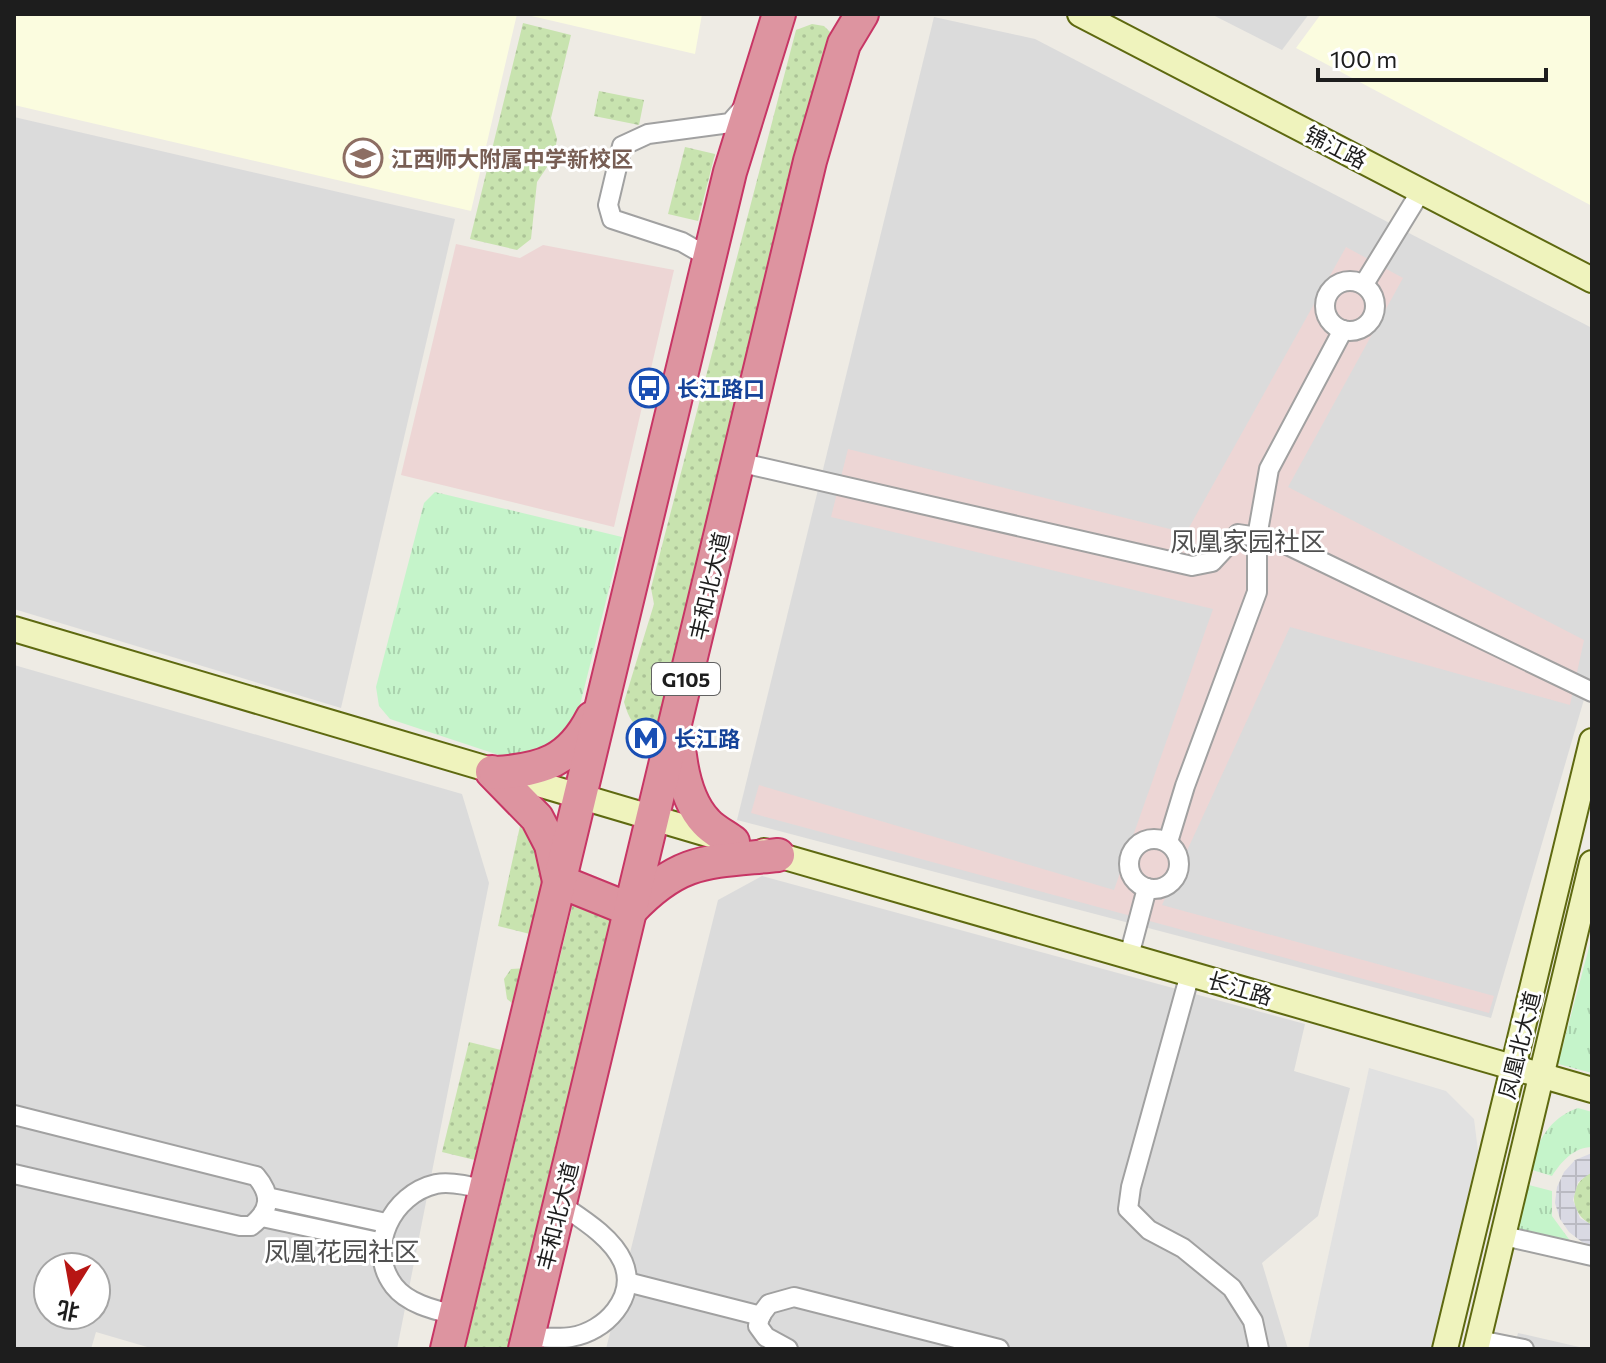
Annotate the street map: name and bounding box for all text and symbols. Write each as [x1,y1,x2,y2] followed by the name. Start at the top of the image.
[1318,32,1546,82] scale bar
[1330,44,1397,73] text: 100 m
[1300,120,1372,174] street label: 锦江路
[342,137,384,179] school or university icon: 江西师大附属中学新校区
[391,145,633,172] place label: 江西师大附属中学新校区
[628,367,670,409] bus stop icon: 长江路口
[677,375,765,402] place label: 长江路口
[1170,525,1326,556] district label: 凤凰家园社区
[683,529,735,643] street label: 丰和北大道
[652,663,720,695] road number: G105
[625,717,667,759] metro station icon: 长江路
[674,725,740,752] place label: 长江路
[1205,966,1275,1010] street label: 长江路
[1493,988,1545,1102] street label: 凤凰北大道
[531,1159,583,1273] street label: 丰和北大道
[264,1235,420,1266] district label: 凤凰花园社区
[32,1251,112,1331] north arrow
[55,1296,81,1326] text: 北

